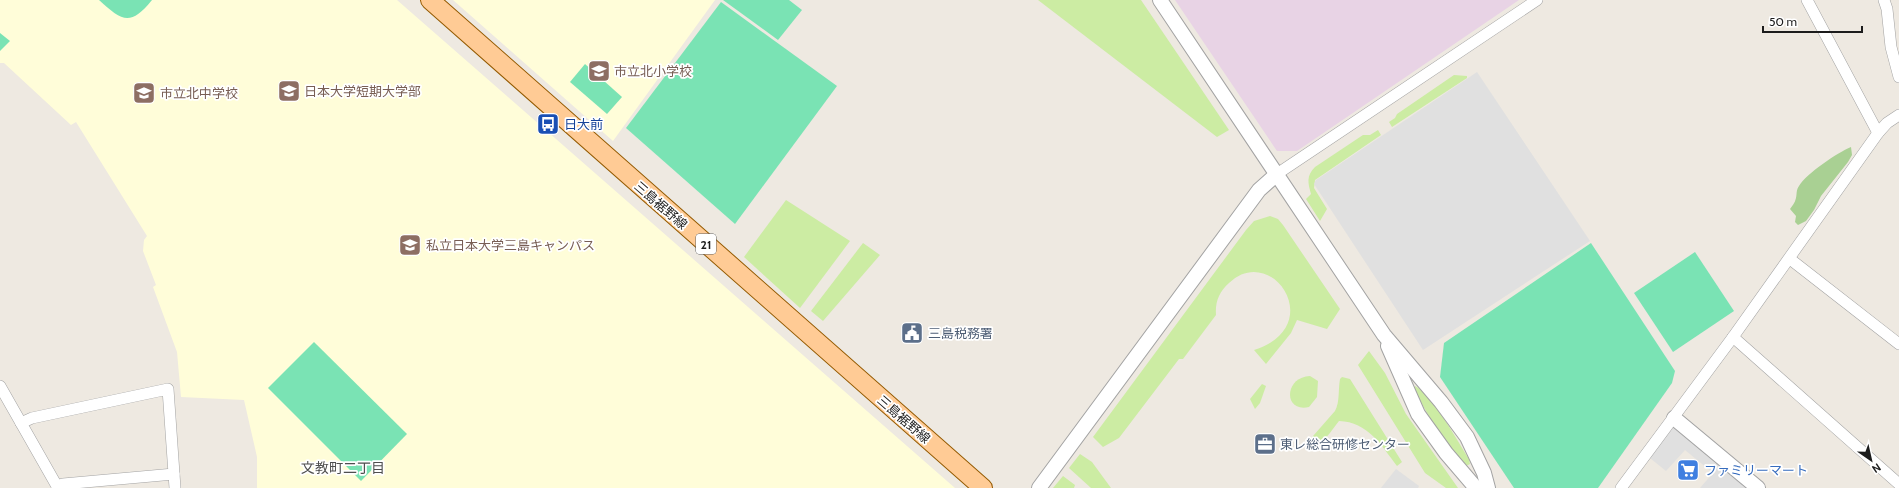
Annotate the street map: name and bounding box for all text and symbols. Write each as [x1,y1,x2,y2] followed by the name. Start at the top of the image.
[1763,8,1862,34] scale bar
[1769,14,1797,29] text: 50 m
[586,58,612,84] school or university icon: 市立北小学校
[614,63,692,79] place label: 市立北小学校
[276,78,302,104] school or university icon: 日本大学短期大学部
[131,80,157,106] school or university icon: 市立北中学校
[304,83,421,99] place label: 日本大学短期大学部
[160,85,238,101] place label: 市立北中学校
[535,111,561,137] bus stop icon: 日大前
[564,116,603,132] place label: 日大前
[631,178,691,232] street label: 三島裾野線
[397,232,423,258] school or university icon: 私立日本大学三島キャンパス
[696,234,716,254] road number: 21
[426,237,595,253] place label: 私立日本大学三島キャンパス
[899,320,925,346] public building icon: 三島税務署
[928,325,993,341] place label: 三島税務署
[874,392,934,446] street label: 三島裾野線
[1252,431,1278,457] office icon: 東レ総合研修センター
[1280,436,1410,452] place label: 東レ総合研修センター
[1851,440,1891,480] north arrow
[1675,457,1701,483] supermarket icon: ファミリーマート
[301,459,385,477] district label: 文教町二丁目
[1869,460,1884,476] text: N
[1704,462,1808,478] place label: ファミリーマート

